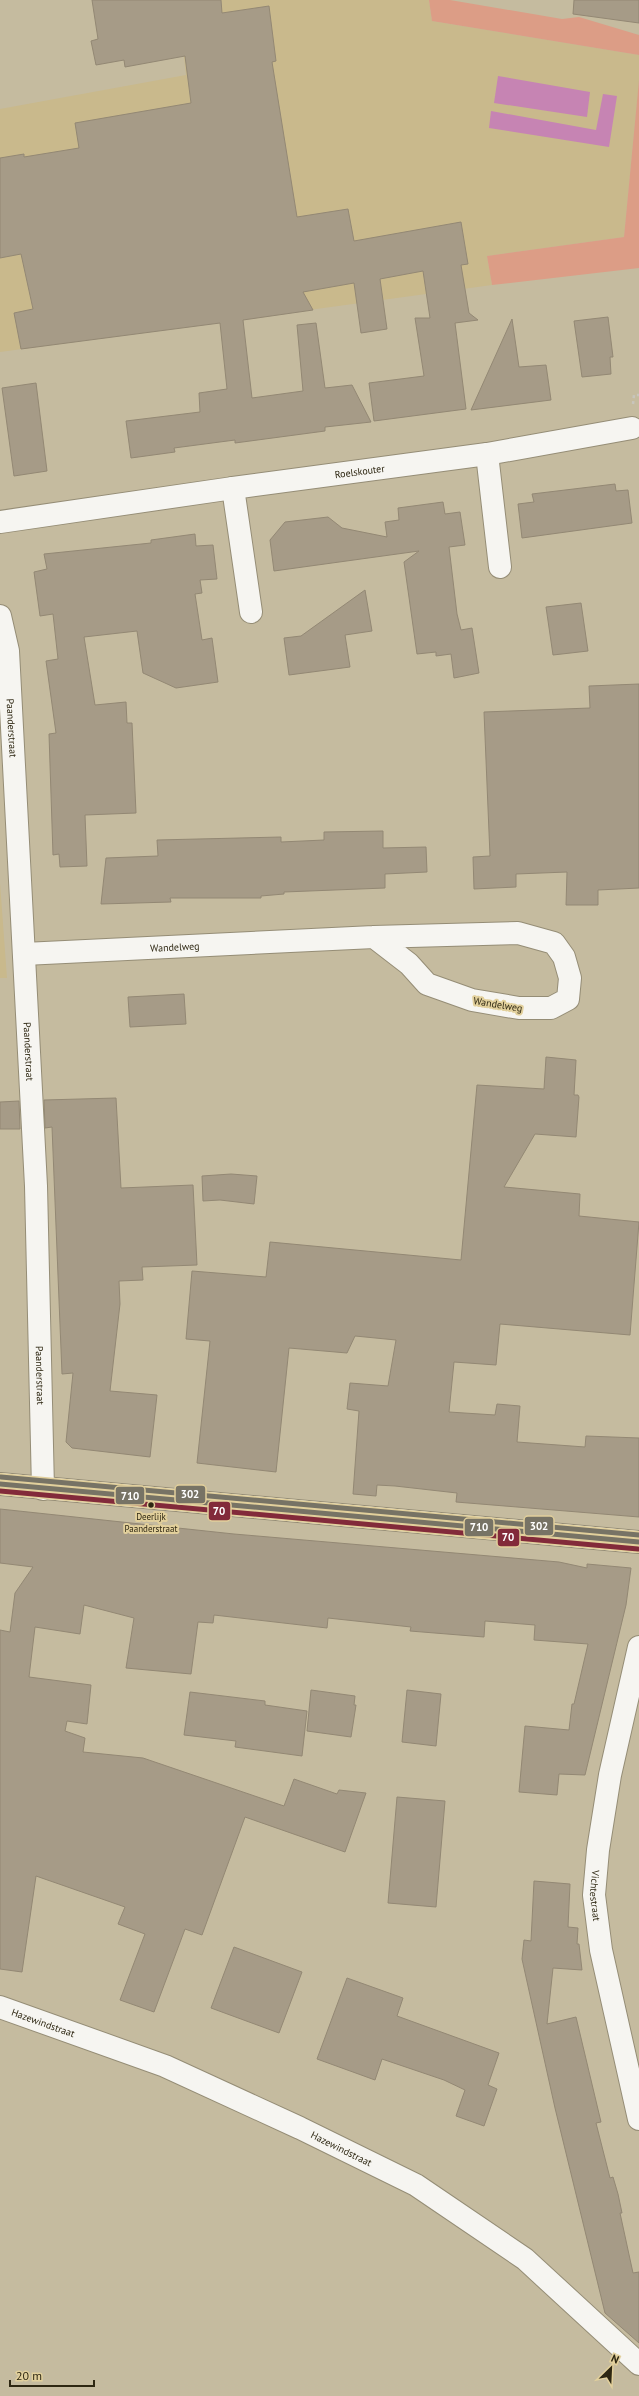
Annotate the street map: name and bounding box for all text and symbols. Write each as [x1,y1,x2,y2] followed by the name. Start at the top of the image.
[334,462,386,481] street label: Roelskouter
[3,698,20,758] street label: Paanderstraat
[150,939,200,955] street label: Wandelweg
[473,994,523,1015] street label: Wandelweg
[20,1022,37,1082] street label: Paanderstraat
[33,1346,47,1406] street label: Paanderstraat
[175,1485,206,1504] line badge: 302
[115,1486,145,1505] line badge: 710
[181,1487,199,1501] text: 302
[121,1489,139,1503] text: 710
[146,1500,156,1510] marker: Deerlijk Paanderstraat
[208,1501,231,1521] line badge: 70
[213,1504,225,1518] text: 70
[125,1511,177,1534] place label: Deerlijk Paanderstraat
[524,1516,554,1536] line badge: 302
[464,1518,494,1537] line badge: 710
[530,1519,548,1533] text: 302
[470,1520,488,1534] text: 710
[497,1528,520,1547] line badge: 70
[502,1530,514,1544] text: 70
[587,1869,603,1922] street label: Vichtestraat
[10,2006,77,2040] street label: Hazewindstraat
[309,2128,374,2170] street label: Hazewindstraat
[591,2348,631,2388] north arrow
[609,2351,621,2367] text: N
[10,2362,94,2388] scale bar
[16,2368,42,2383] text: 20 m

